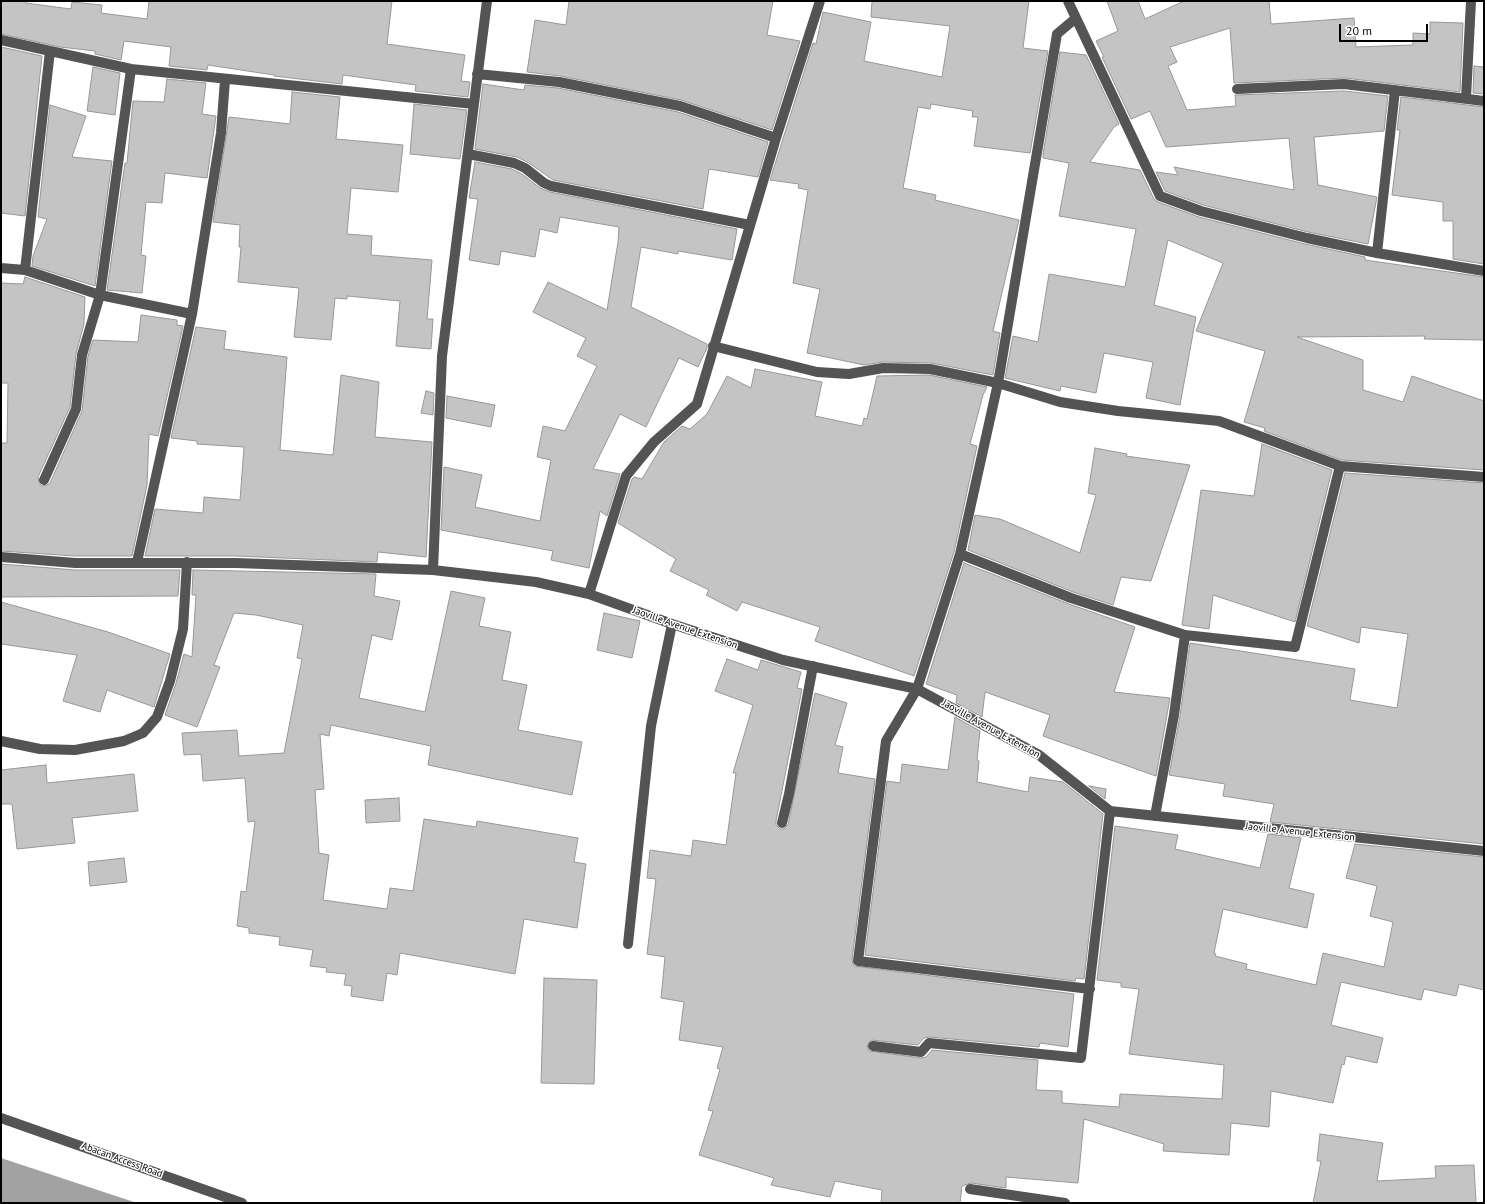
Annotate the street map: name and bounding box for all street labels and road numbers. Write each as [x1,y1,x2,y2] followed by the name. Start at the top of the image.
[631,604,739,652] street label: Jaoville Avenue Extension
[940,697,1042,761] street label: Jaoville Avenue Extension
[1245,820,1355,844] street label: Jaoville Avenue Extension
[80,1140,164,1180] street label: Abacan Access Road

